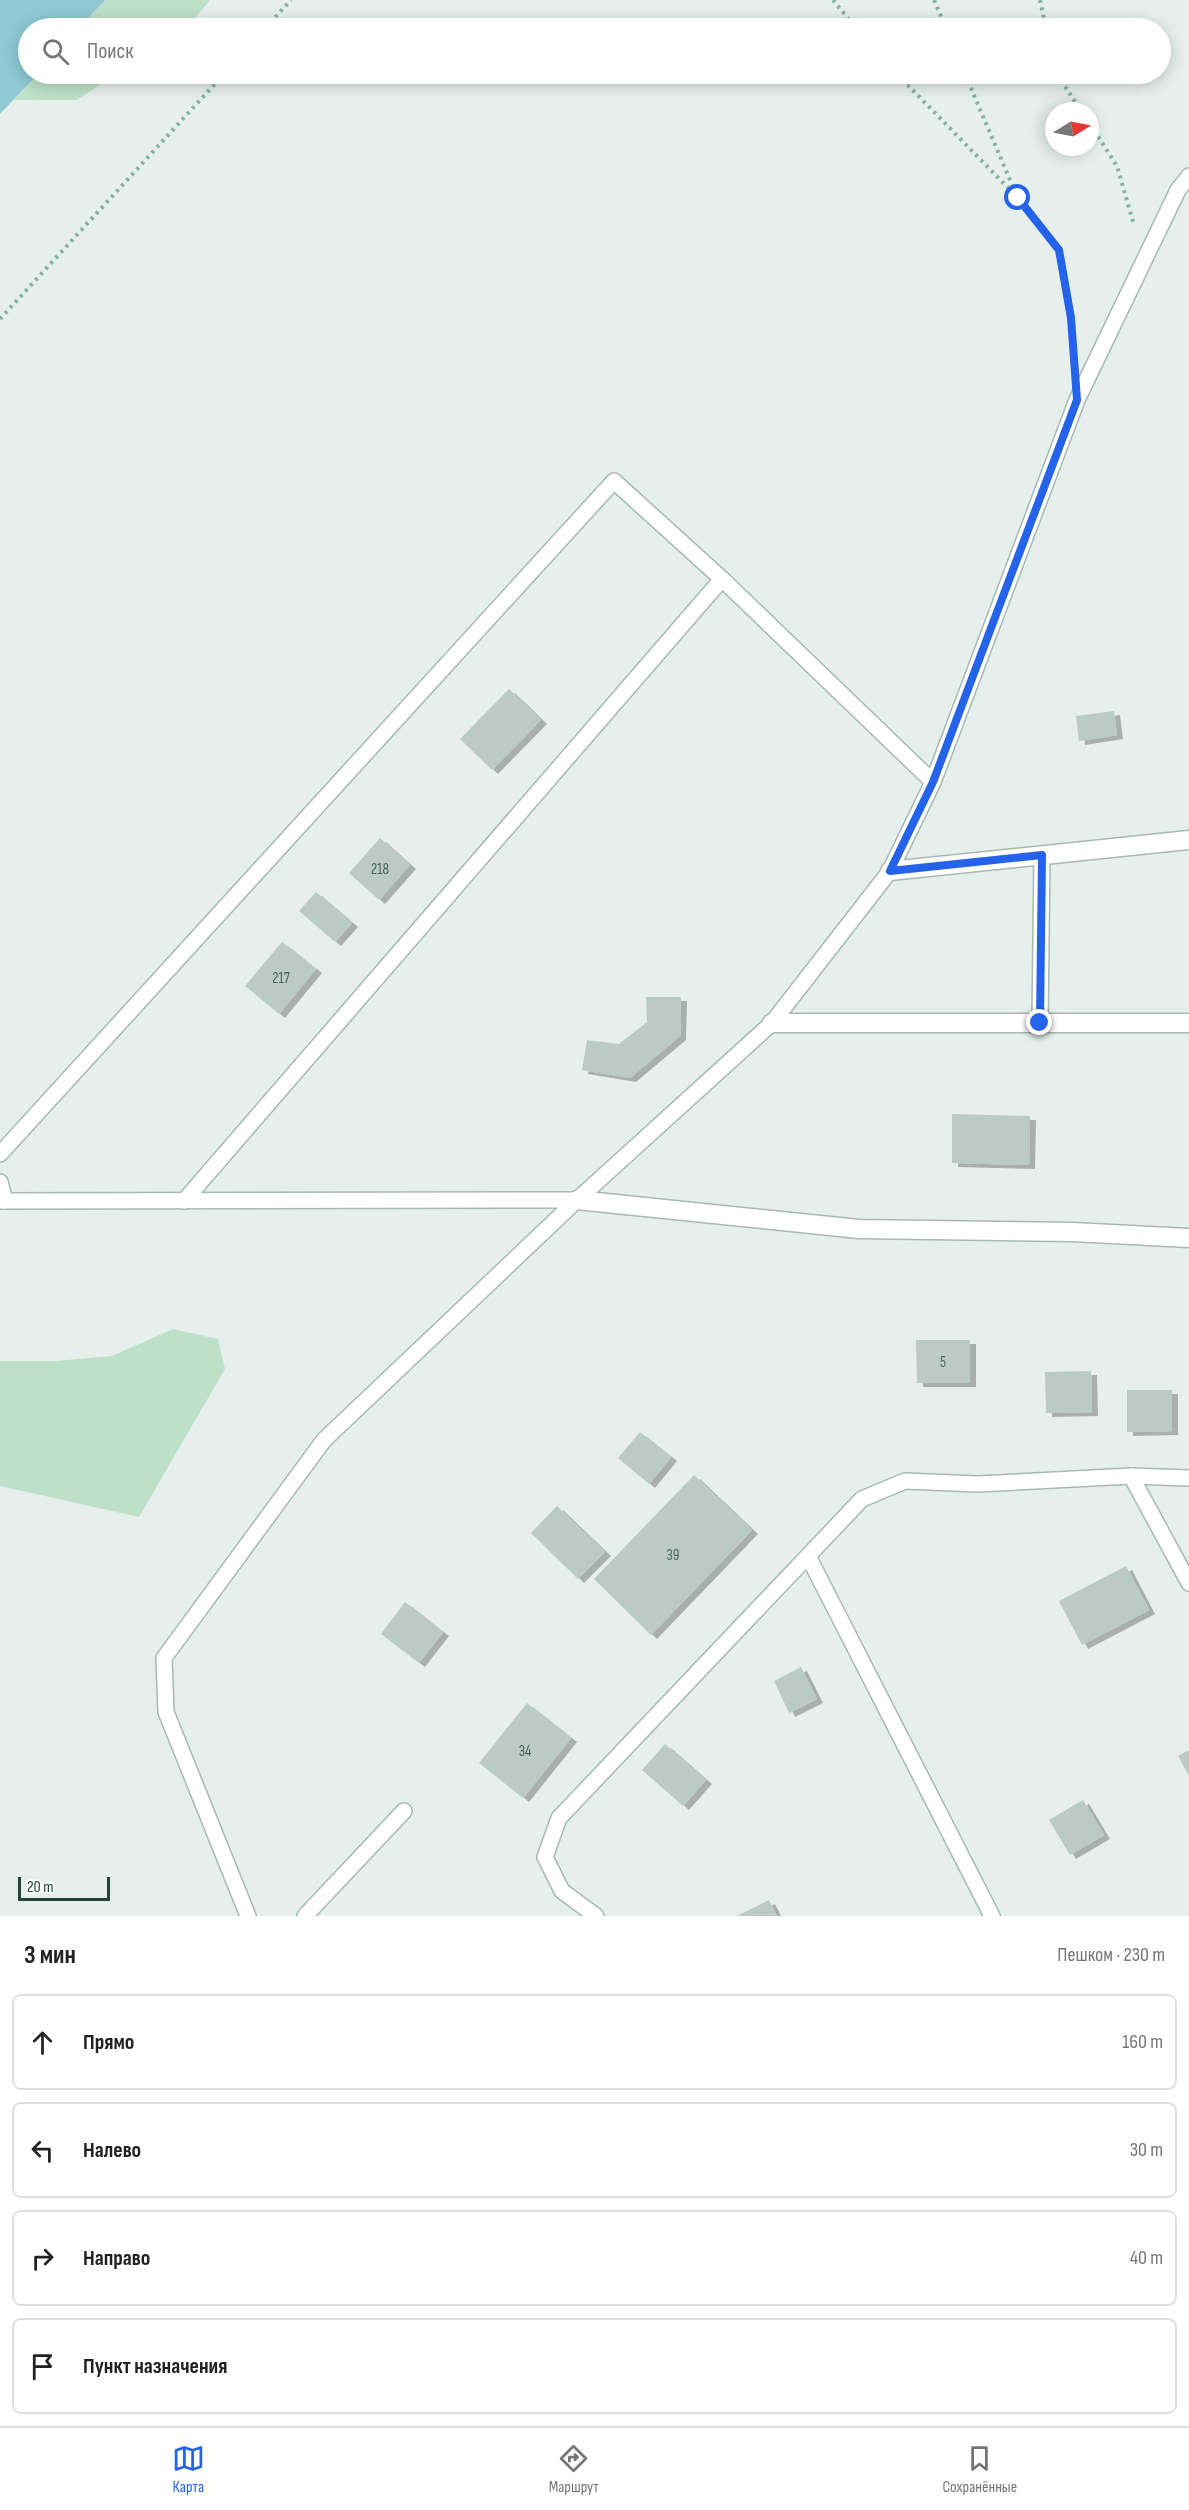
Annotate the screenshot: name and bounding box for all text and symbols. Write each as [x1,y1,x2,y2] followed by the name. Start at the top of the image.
[18,18,1171,84] search box
[39,35,72,68] icon: search
[87,38,133,65] text: Поиск
[1045,102,1099,156] north arrow
[1004,184,1030,210] route start
[371,860,389,879] house number: 218
[272,969,290,988] house number: 217
[1026,1009,1052,1035] route end
[940,1353,946,1372] house number: 5
[667,1546,679,1565] house number: 39
[519,1742,531,1761] house number: 34
[18,1874,110,1902] scale bar
[27,1878,54,1897] text: 20 m
[24,1940,76,1971] text: 3 мин
[1057,1943,1165,1967] text: Пешком · 230 m
[26,2026,59,2059] icon: ahead
[83,2029,134,2056] text: Прямо
[1122,2030,1163,2054] text: 160 m
[26,2134,59,2167] icon: left
[83,2137,141,2164] text: Налево
[1130,2138,1163,2162] text: 30 m
[26,2242,59,2275] icon: right
[83,2245,150,2272] text: Направо
[1130,2246,1163,2270] text: 40 m
[26,2350,59,2383] icon: arrive
[83,2353,227,2380] text: Пункт назначения
[172,2442,205,2497] tab: Карта
[549,2442,599,2497] tab: Маршрут
[942,2442,1017,2497] tab: Сохранённые

